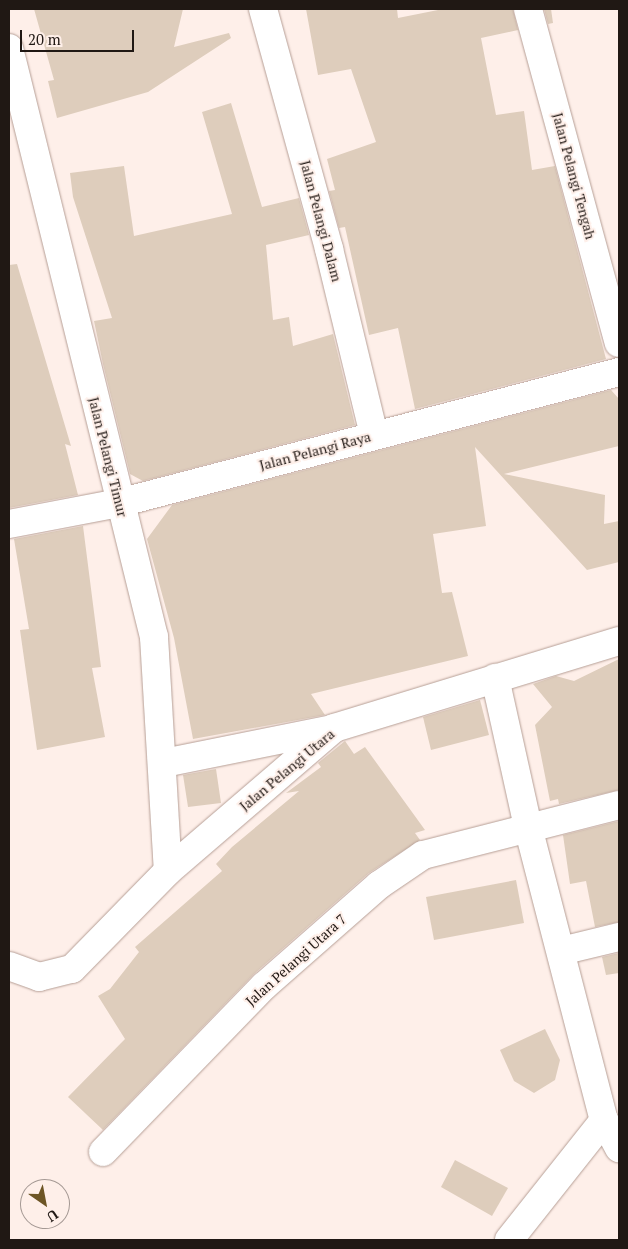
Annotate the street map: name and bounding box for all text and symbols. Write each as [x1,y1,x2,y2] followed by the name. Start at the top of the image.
[22,20,136,52] scale bar
[28,29,61,49] text: 20 m
[549,111,599,241] street label: Jalan Pelangi Tengah
[297,159,345,283] street label: Jalan Pelangi Dalam
[85,395,131,519] street label: Jalan Pelangi Timur
[258,428,372,474] street label: Jalan Pelangi Raya
[236,725,338,815] street label: Jalan Pelangi Utara
[242,910,350,1010] street label: Jalan Pelangi Utara 7
[20,1179,70,1229] north arrow
[44,1205,62,1227] text: U

